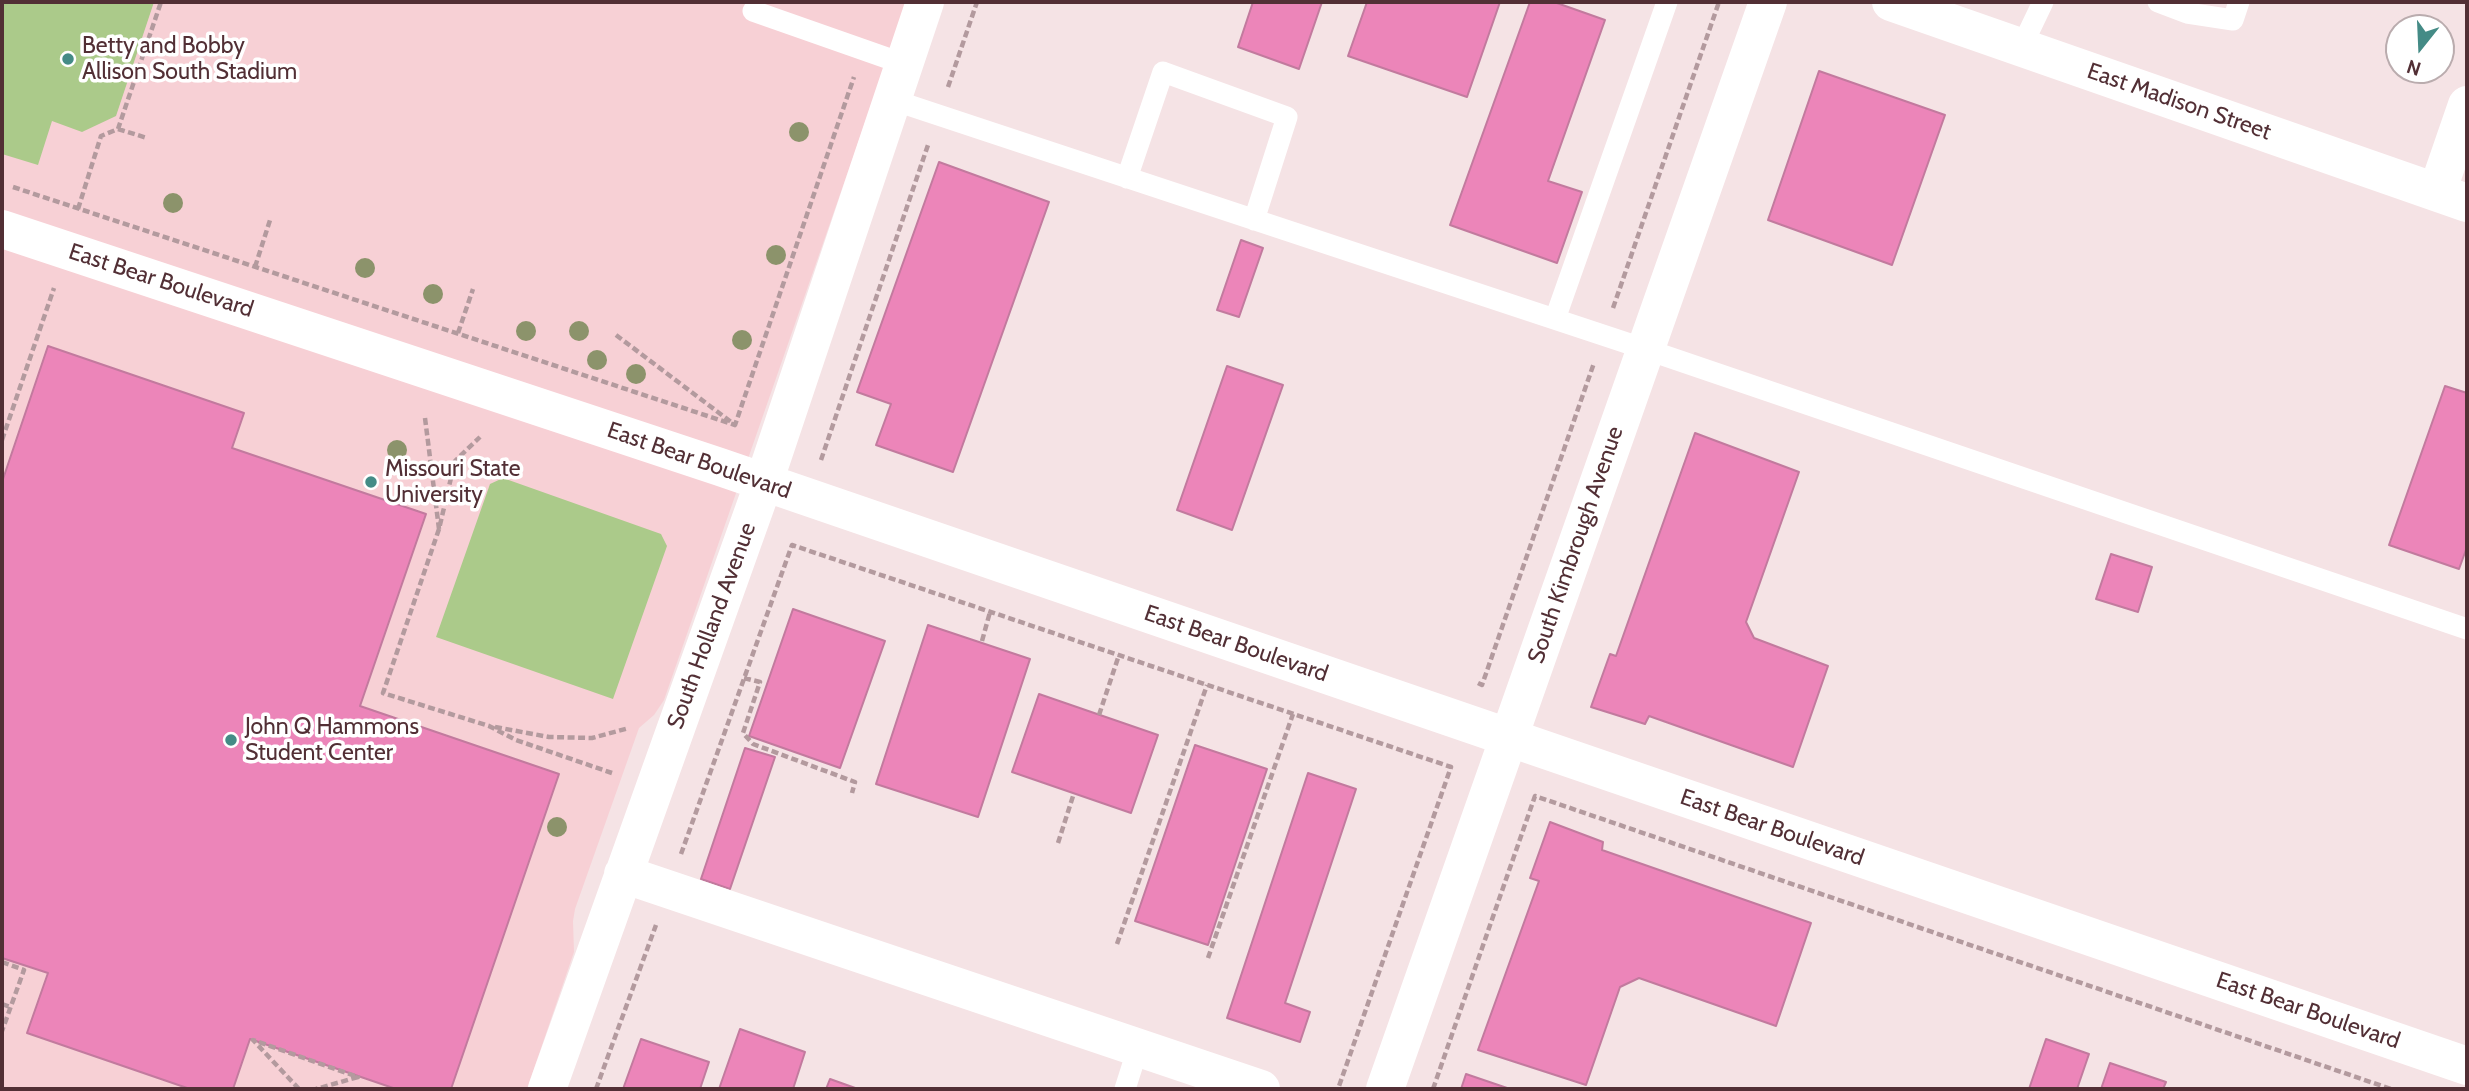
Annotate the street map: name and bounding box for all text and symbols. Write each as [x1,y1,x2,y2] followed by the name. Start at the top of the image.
[2385,14,2455,84] north arrow
[82,32,297,86] place label: Betty and Bobby Allison South Stadium
[60,51,76,67] marker: Betty and Bobby Allison South Stadium
[2404,55,2424,81] text: N
[2083,58,2275,146] street label: East Madison Street
[65,238,257,324] street label: East Bear Boulevard
[603,417,795,505] street label: East Bear Boulevard
[1522,423,1630,667] street label: South Kimbrough Avenue
[385,455,520,509] place label: Missouri State University
[363,474,379,490] marker: Missouri State University
[662,519,762,733] street label: South Holland Avenue
[1140,600,1332,688] street label: East Bear Boulevard
[245,713,419,767] place label: John Q Hammons Student Center
[223,732,239,748] marker: John Q Hammons Student Center
[1676,784,1868,872] street label: East Bear Boulevard
[2212,967,2404,1055] street label: East Bear Boulevard

